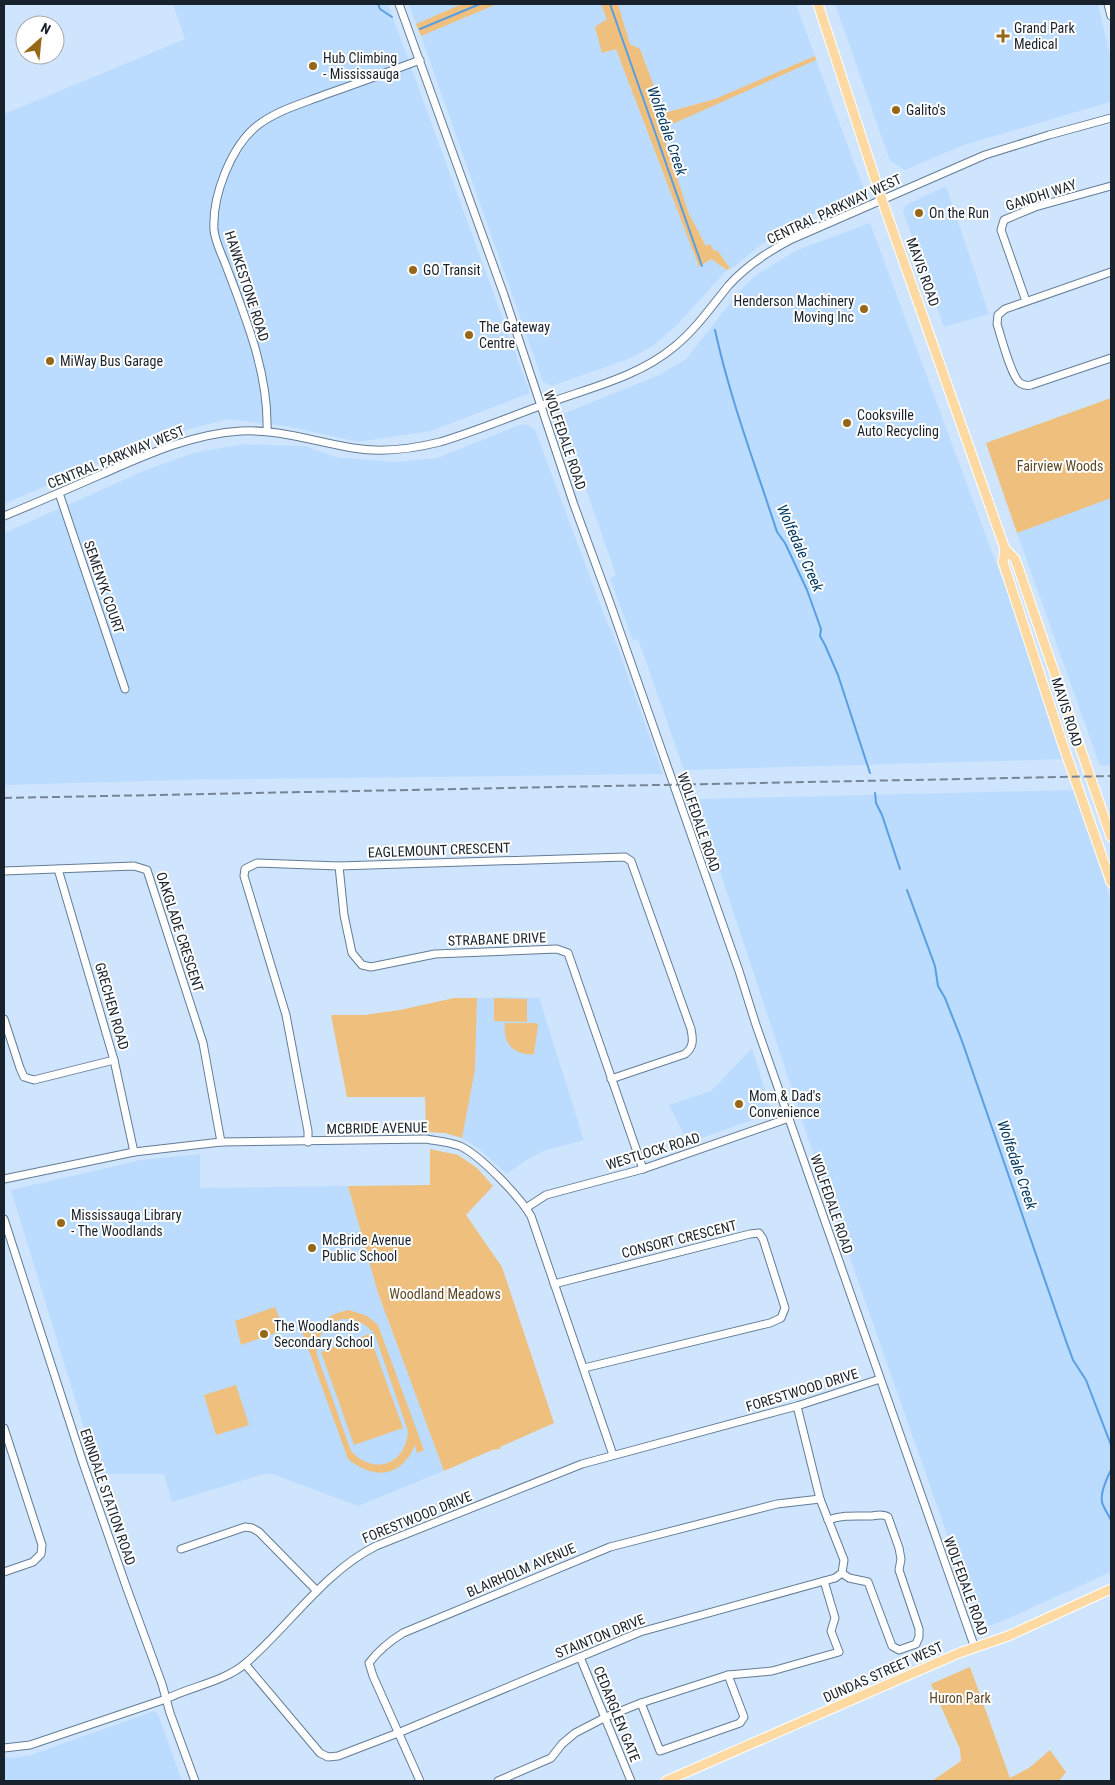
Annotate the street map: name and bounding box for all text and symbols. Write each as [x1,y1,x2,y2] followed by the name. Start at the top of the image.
[15,15,65,65] north arrow
[38,19,53,37] text: N
[1014,20,1076,52] place label: Grand Park Medical
[996,29,1010,43] marker: Grand Park Medical
[323,50,399,82] place label: Hub Climbing - Mississauga
[307,60,319,72] marker: Hub Climbing - Mississauga
[643,84,691,178] water label: Wolfedale Creek
[906,102,946,118] place label: Galito's
[890,104,902,116] marker: Galito's
[764,171,904,247] street label: CENTRAL PARKWAY WEST
[1004,176,1079,214] street label: GANDHI WAY
[929,205,989,221] place label: On the Run
[913,207,925,219] marker: On the Run
[222,229,272,343] street label: HAWKESTONE ROAD
[903,236,943,308] street label: MAVIS ROAD
[423,262,481,278] place label: GO Transit
[407,264,419,276] marker: GO Transit
[734,293,854,325] place label: Henderson Machinery Moving Inc
[858,303,870,315] marker: Henderson Machinery Moving Inc
[479,319,550,351] place label: The Gateway Centre
[463,329,475,341] marker: The Gateway Centre
[60,353,163,369] place label: MiWay Bus Garage
[44,355,56,367] marker: MiWay Bus Garage
[541,388,589,492] street label: WOLFEDALE ROAD
[857,407,939,439] place label: Cooksville Auto Recycling
[841,417,853,429] marker: Cooksville Auto Recycling
[45,422,187,492] street label: CENTRAL PARKWAY WEST
[1017,458,1103,474] park label: Fairview Woods
[773,502,827,595] water label: Wolfedale Creek
[81,539,127,635] street label: SEMENYK COURT
[1048,675,1086,749] street label: MAVIS ROAD
[675,770,723,874] street label: WOLFEDALE ROAD
[367,840,511,860] street label: EAGLEMOUNT CRESCENT
[153,870,207,994] street label: OAKGLADE CRESCENT
[448,929,546,949] street label: STRABANE DRIVE
[92,961,132,1051] street label: GRECHEN ROAD
[749,1088,821,1120] place label: Mom & Dad's Convenience
[733,1098,745,1110] marker: Mom & Dad's Convenience
[993,1118,1041,1212] water label: Wolfedale Creek
[326,1119,428,1137] street label: MCBRIDE AVENUE
[604,1129,702,1173] street label: WESTLOCK ROAD
[808,1152,856,1256] street label: WOLFEDALE ROAD
[71,1207,182,1239] place label: Mississauga Library - The Woodlands
[55,1217,67,1229] marker: Mississauga Library - The Woodlands
[620,1217,738,1261] street label: CONSORT CRESCENT
[322,1232,412,1264] place label: McBride Avenue Public School
[306,1242,318,1254] marker: McBride Avenue Public School
[389,1286,501,1302] park label: Woodland Meadows
[274,1318,373,1350] place label: The Woodlands Secondary School
[258,1328,270,1340] marker: The Woodlands Secondary School
[744,1365,860,1415] street label: FORESTWOOD DRIVE
[77,1427,139,1567] street label: ERINDALE STATION ROAD
[360,1488,474,1546] street label: FORESTWOOD DRIVE
[941,1534,991,1638] street label: WOLFEDALE ROAD
[464,1540,578,1600] street label: BLAIRHOLM AVENUE
[553,1611,647,1661] street label: STAINTON DRIVE
[821,1638,945,1706] street label: DUNDAS STREET WEST
[591,1664,643,1764] street label: CEDARGLEN GATE
[929,1690,991,1706] park label: Huron Park

